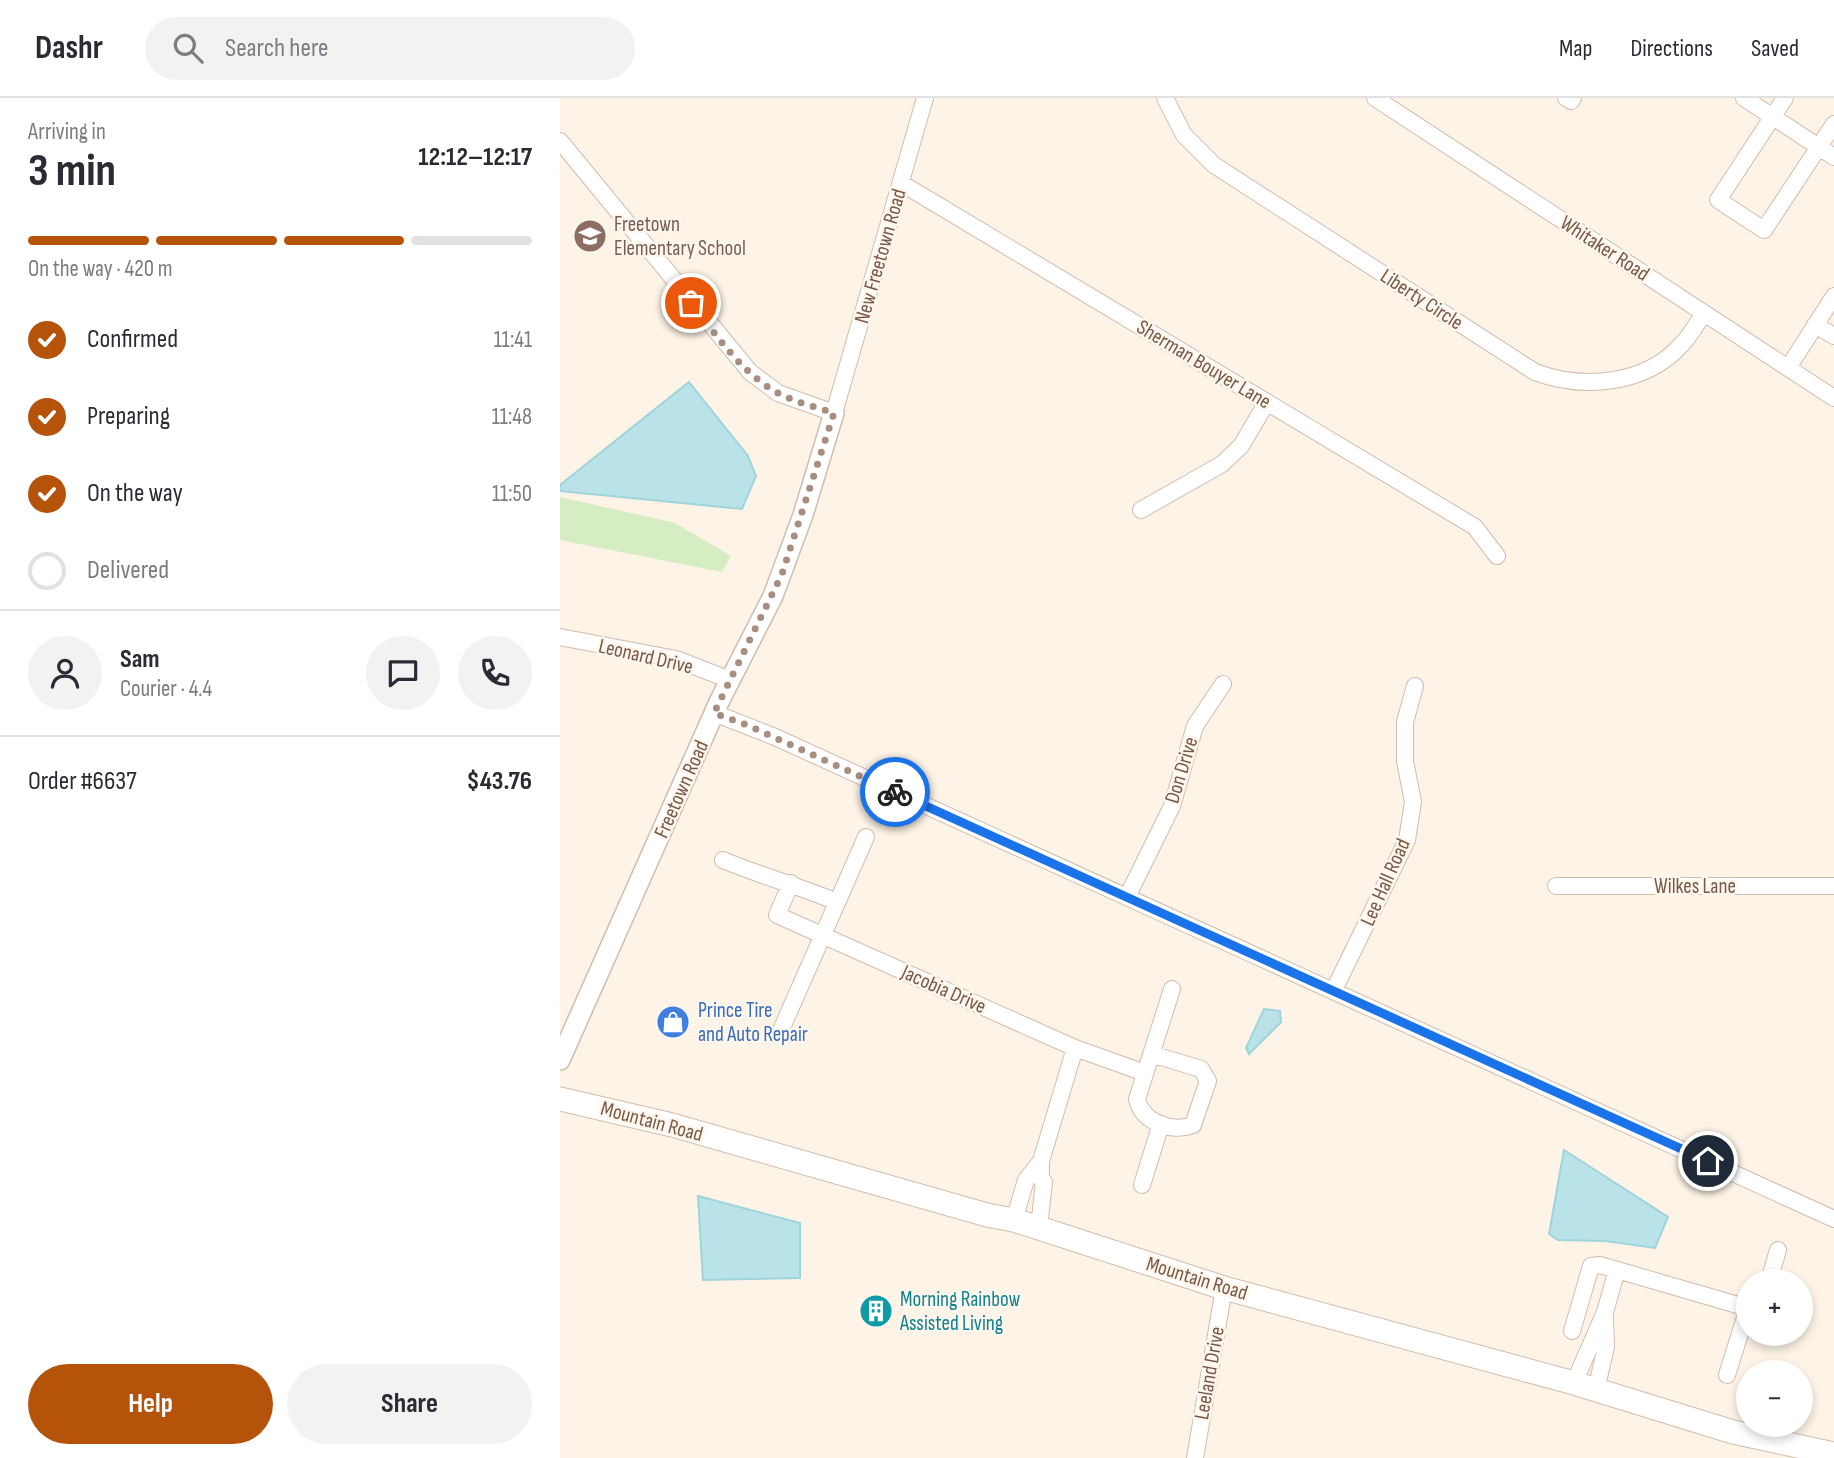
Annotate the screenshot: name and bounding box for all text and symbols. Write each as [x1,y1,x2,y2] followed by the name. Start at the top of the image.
[145,17,635,80] search box
[35,28,103,68] text: Dashr
[169,29,207,67] icon: search
[225,33,328,64] text: Search here
[1559,34,1592,63] text: Map
[1630,34,1713,63] text: Directions
[1751,34,1799,63] text: Saved
[28,118,106,146] text: Arriving in
[418,142,532,173] text: 12:12–12:17
[28,144,116,199] text: 3 min
[849,186,912,326] street label: New Freetown Road
[1555,210,1654,287] street label: Whitaker Road
[614,212,746,261] place label: Freetown Elementary School
[571,217,609,255] school or university icon: Freetown Elementary School
[28,255,172,283] text: On the way · 420 m
[1376,263,1468,335] street label: Liberty Circle
[661,273,721,333] pin
[672,284,710,322] icon: bag
[1132,315,1275,414] street label: Sherman Bouyer Lane
[28,321,66,359] icon: check
[87,324,178,355] text: Confirmed
[494,326,532,354] text: 11:41
[28,398,66,436] icon: check
[87,401,170,432] text: Preparing
[492,403,532,431] text: 11:48
[28,475,66,513] icon: check
[87,478,183,509] text: On the way
[492,480,532,508] text: 11:50
[87,555,169,586] text: Delivered
[596,633,696,679] street label: Leonard Drive
[28,636,102,710] button: person
[366,636,440,710] button: chat
[458,636,532,710] button: phone
[120,644,160,675] text: Sam
[120,675,212,703] text: Courier · 4.4
[1160,734,1203,806] street label: Don Drive
[649,736,714,842] street label: Freetown Road
[860,757,930,827] courier
[28,766,137,797] text: Order #6637
[466,766,532,797] text: $43.76
[876,773,914,811] icon: bike
[1355,835,1416,930] street label: Lee Hall Road
[1654,874,1736,899] street label: Wilkes Lane
[897,959,990,1019] street label: Jacobia Drive
[698,998,808,1047] place label: Prince Tire and Auto Repair
[654,1003,692,1041] shop icon: Prince Tire and Auto Repair
[598,1096,706,1147] street label: Mountain Road
[1678,1131,1738,1191] pin
[1689,1142,1727,1180] icon: home
[1143,1251,1251,1306] street label: Mountain Road
[1736,1269,1813,1437] map controls
[1736,1269,1813,1346] button: +
[899,1287,1021,1336] place label: Morning Rainbow Assisted Living
[857,1292,895,1330] building icon: Morning Rainbow Assisted Living
[1189,1325,1230,1422] street label: Leeland Drive
[1736,1360,1813,1437] button: −
[28,1364,273,1444] button: Help
[287,1364,532,1444] button: Share

